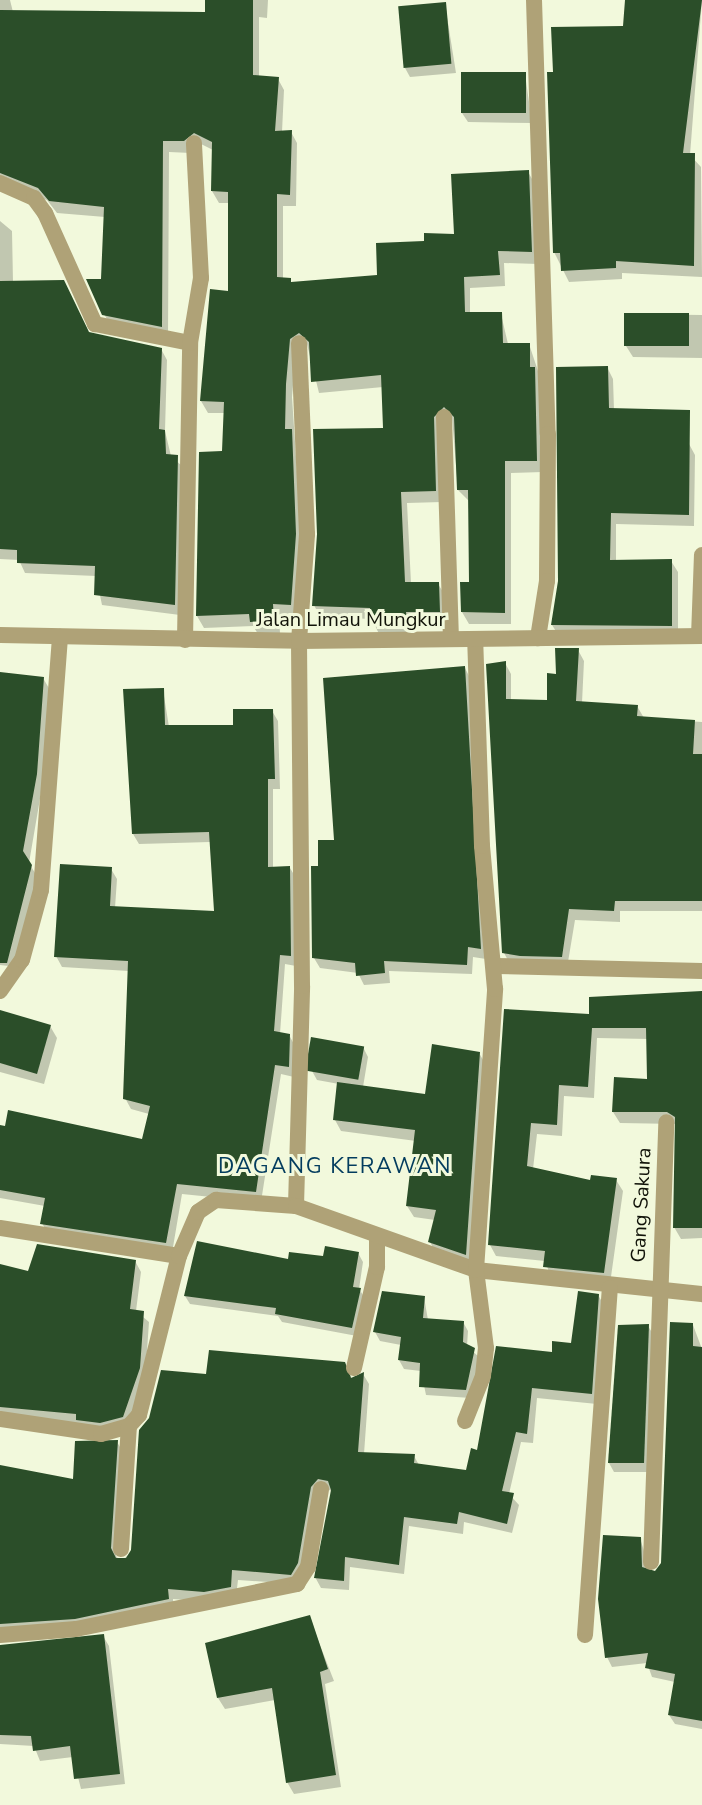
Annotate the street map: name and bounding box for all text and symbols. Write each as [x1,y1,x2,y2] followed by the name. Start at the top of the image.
[256,607,446,631] street label: Jalan Limau Mungkur
[626,1147,656,1263] street label: Gang Sakura
[218,1154,452,1180] district label: DAGANG KERAWAN

